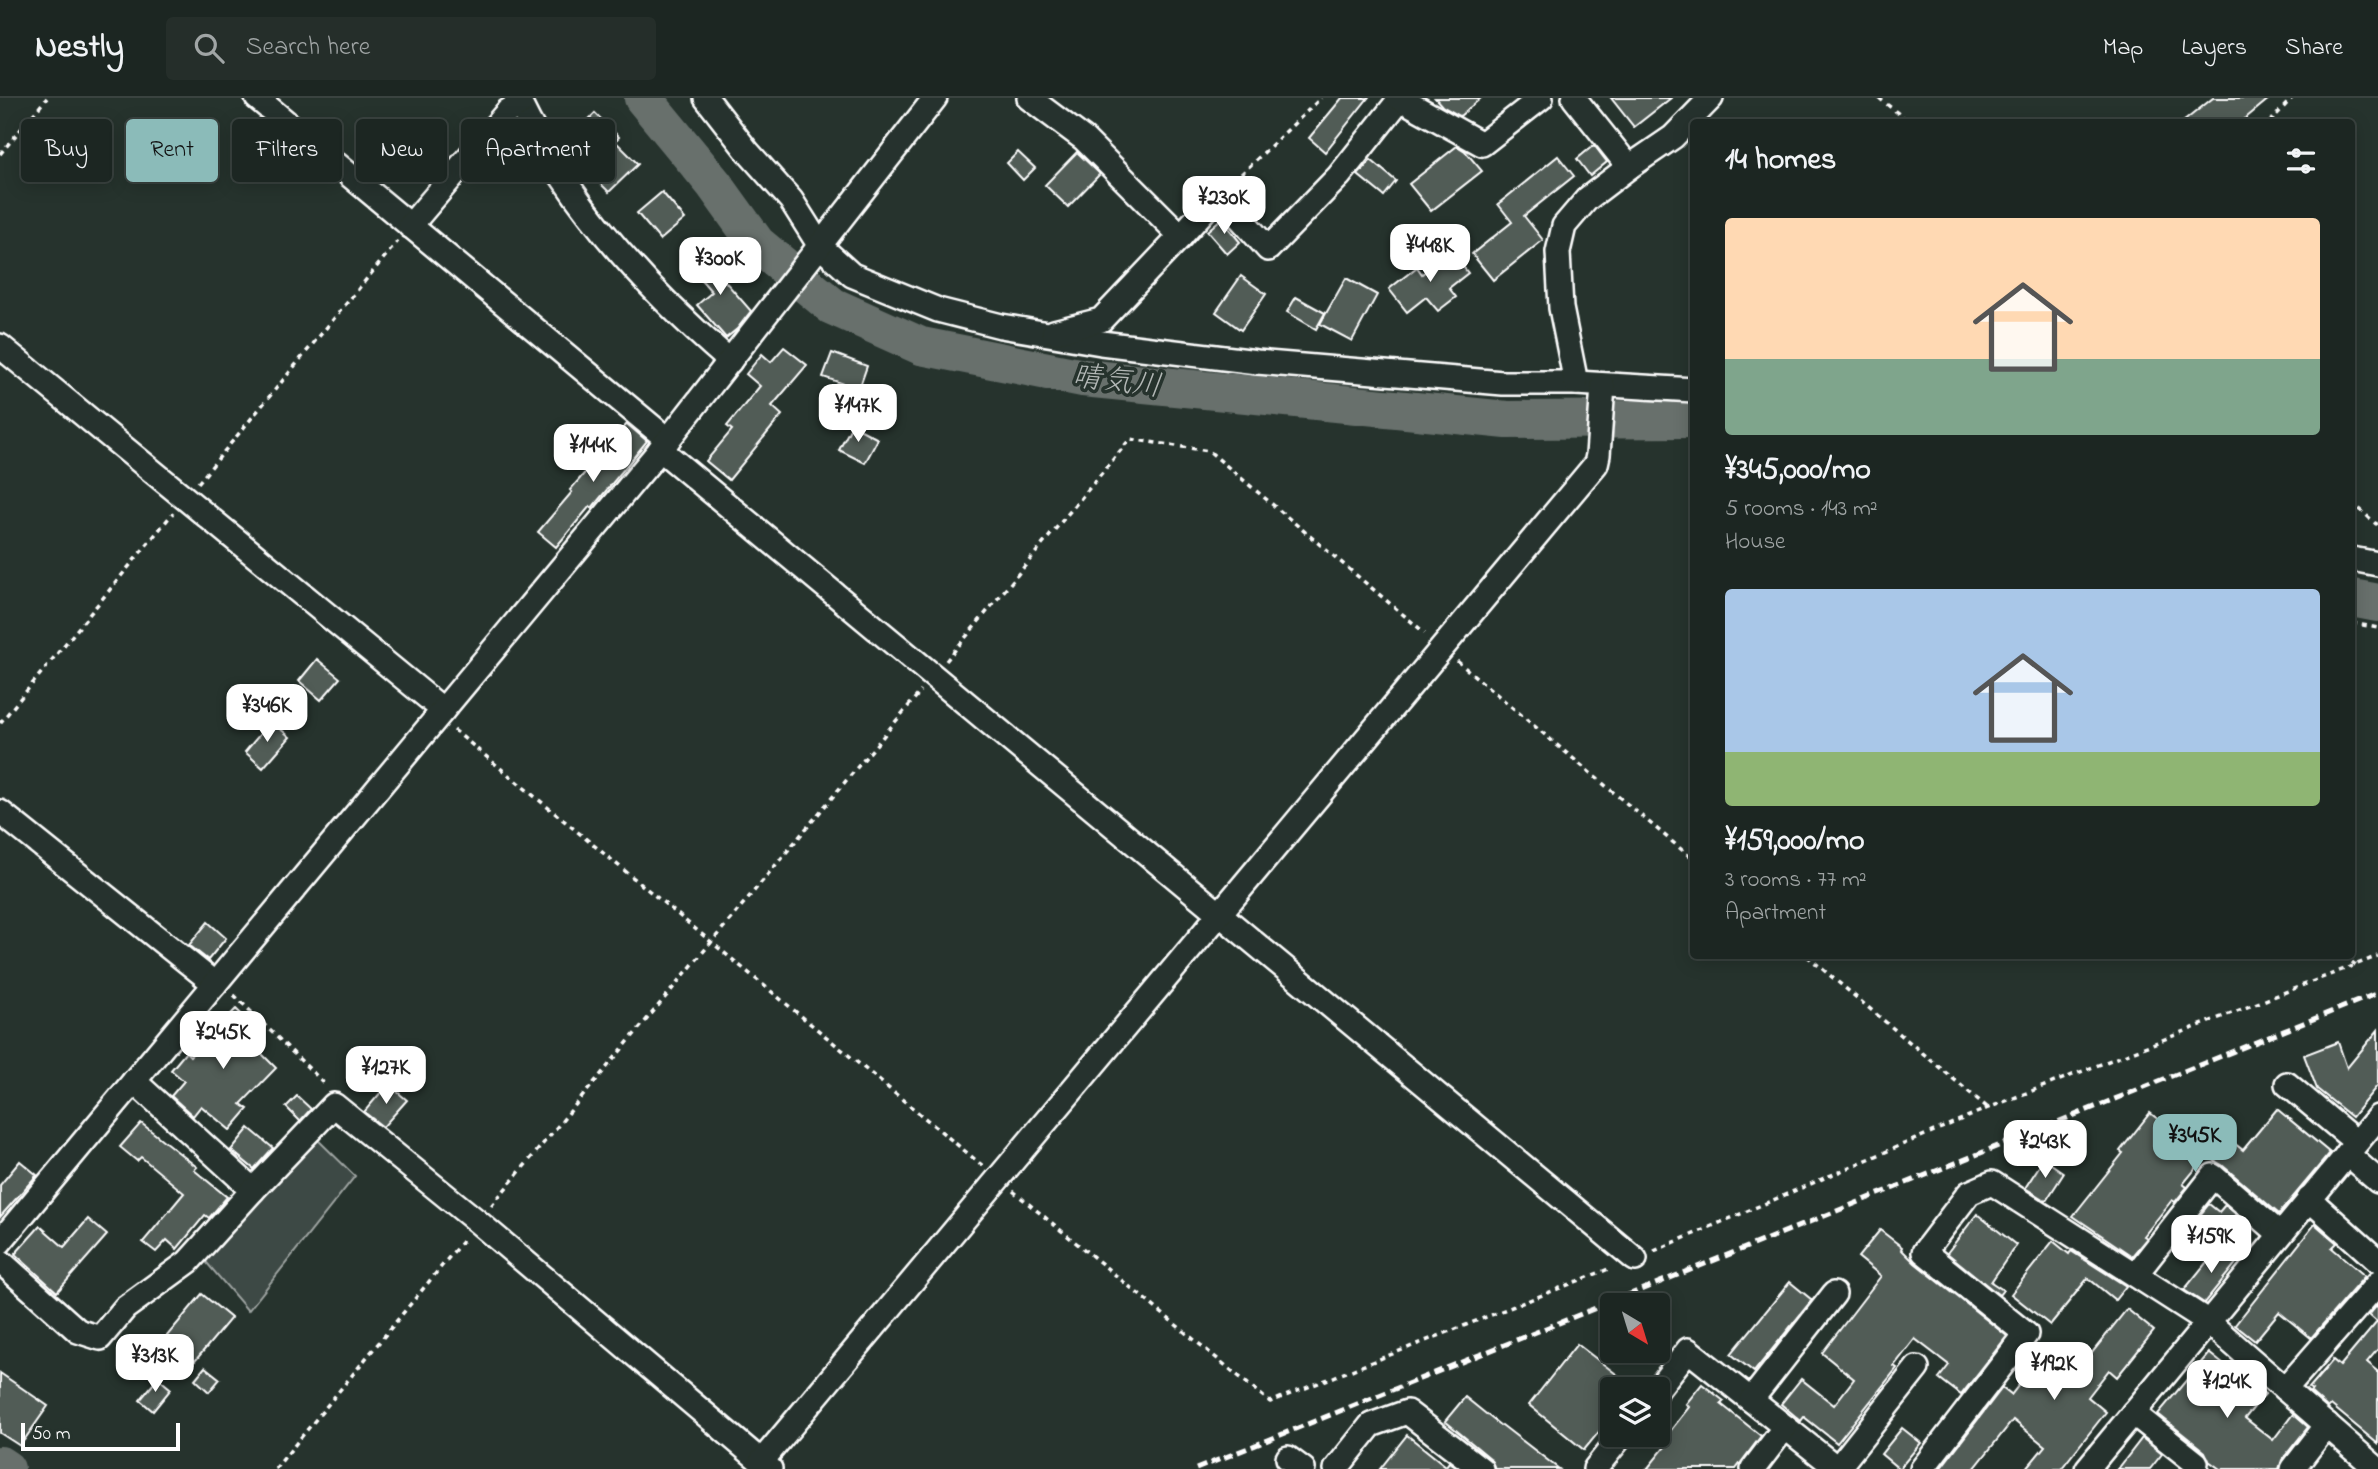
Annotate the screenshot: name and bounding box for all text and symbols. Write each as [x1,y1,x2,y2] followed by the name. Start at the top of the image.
[166,17,656,80] search box
[35,24,124,72] text: Nestly
[190,29,228,67] icon: search
[246,29,370,67] text: Search here
[2103,31,2143,66] text: Map
[2181,31,2247,66] text: Layers
[2285,31,2343,66] text: Share
[21,119,112,182] chip: Buy
[126,119,218,182] chip: Rent
[232,119,342,182] chip: Filters
[356,119,447,182] chip: New
[461,119,615,182] chip: Apartment
[1725,139,1836,183] text: 14 homes
[2282,142,2320,180] icon: filters
[1175,176,1273,236] pin: ¥230K
[1199,182,1250,215] text: ¥230K
[1381,225,1479,284] pin: ¥448K
[1406,230,1454,263] text: ¥448K
[671,238,769,297] pin: ¥300K
[695,243,745,276] text: ¥300K
[1960,264,2086,390] icon: home
[1069,356,1164,410] water label: 晴気川
[809,384,907,444] pin: ¥147K
[835,390,881,423] text: ¥147K
[544,424,642,484] pin: ¥144K
[570,430,616,463] text: ¥144K
[1725,449,1871,493] text: ¥345,000/mo
[1725,493,1878,526] text: 5 rooms · 143 m²
[1725,526,1785,559] text: House
[1960,635,2086,761] icon: home
[218,684,316,744] pin: ¥346K
[242,690,292,723] text: ¥346K
[1725,820,1865,864] text: ¥159,000/mo
[1725,864,1867,897] text: 3 rooms · 77 m²
[1725,897,1826,930] text: Apartment
[174,1012,272,1071] pin: ¥245K
[196,1017,250,1050] text: ¥245K
[337,1046,435,1106] pin: ¥127K
[362,1052,410,1085] text: ¥127K
[2146,1114,2244,1174] pin: ¥345K
[2169,1120,2221,1153] text: ¥345K
[1996,1121,2094,1180] pin: ¥243K
[2020,1126,2070,1159] text: ¥243K
[2162,1216,2260,1275] pin: ¥159K
[2187,1221,2235,1254] text: ¥159K
[1600,1293,1670,1363] north arrow
[1600,1293,1670,1447] map controls
[106,1334,204,1394] pin: ¥313K
[132,1340,178,1373] text: ¥313K
[2005,1342,2103,1402] pin: ¥192K
[2031,1348,2077,1381] text: ¥192K
[2178,1360,2276,1420] pin: ¥124K
[2203,1366,2251,1399] text: ¥124K
[1600,1377,1670,1447] button: layers
[21,1420,180,1452] scale bar
[32,1421,71,1448] text: 50 m

